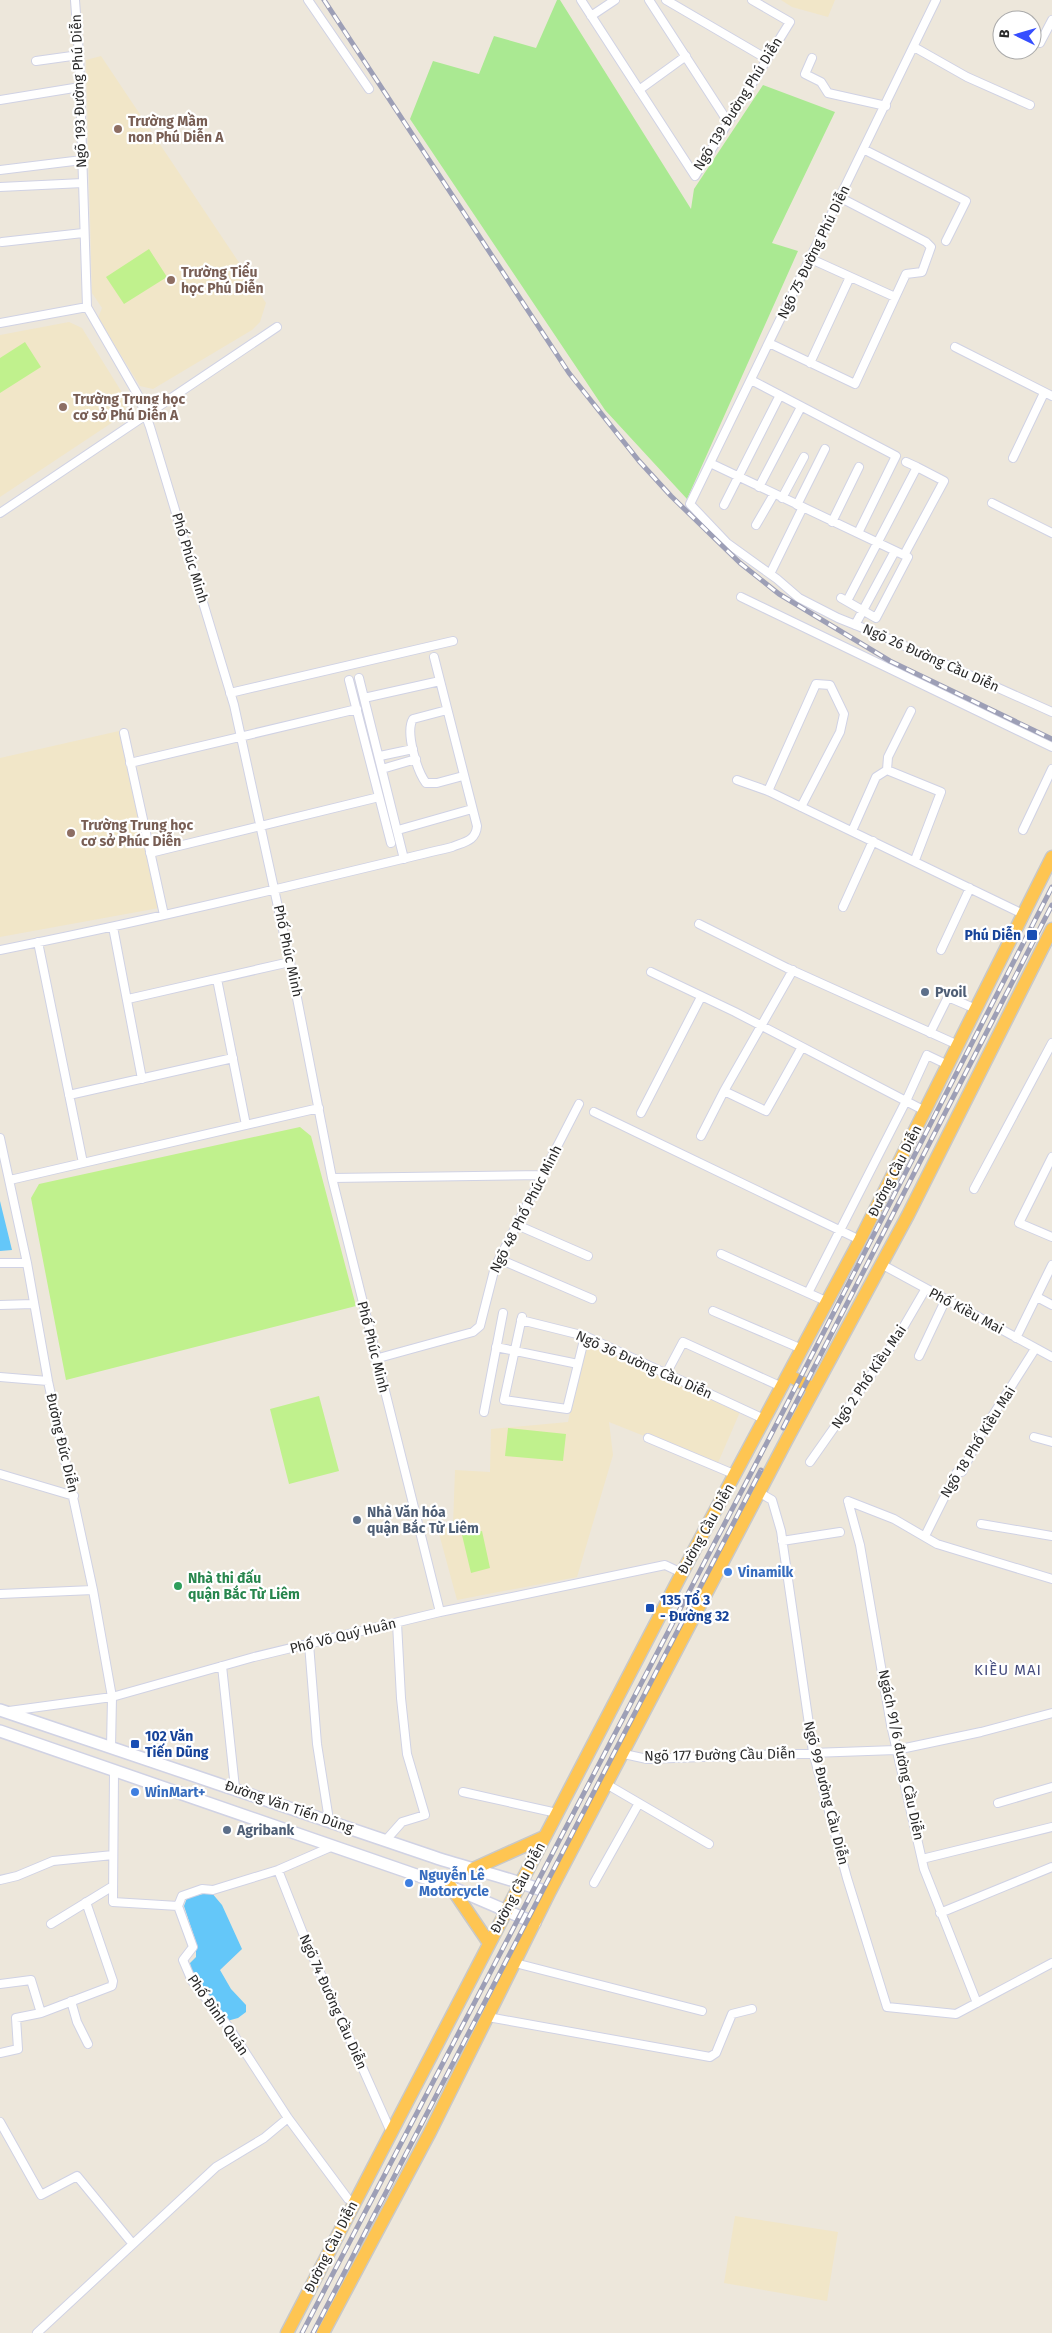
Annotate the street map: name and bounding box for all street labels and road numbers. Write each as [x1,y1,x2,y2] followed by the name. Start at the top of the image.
[68,14,90,168] street label: Ngõ 193 Đường Phú Diễn
[690,34,786,174] street label: Ngõ 139 Đường Phú Diễn
[774,182,854,322] street label: Ngõ 75 Đường Phú Diễn
[168,510,213,605] street label: Phố Phúc Minh
[860,619,1002,696] street label: Ngõ 26 Đường Cầu Diễn
[270,903,307,999] street label: Phố Phúc Minh
[864,1122,925,1220] street label: Đường Cầu Diễn
[485,1142,566,1276] street label: Ngõ 48 Phố Phúc Minh
[926,1283,1007,1338] street label: Phố Kiều Mai
[353,1299,394,1395] street label: Phố Phúc Minh
[827,1321,910,1432] street label: Ngõ 2 Phố Kiều Mai
[573,1326,715,1403] street label: Ngõ 36 Đường Cầu Diễn
[936,1383,1019,1501] street label: Ngõ 18 Phố Kiều Mai
[42,1392,82,1494] street label: Đường Đức Diễn
[673,1480,738,1577] street label: Đường Cầu Diễn
[288,1614,398,1657] street label: Phố Võ Quý Huân
[875,1668,928,1842] street label: Ngách 91/6 đường Cầu Diễn
[800,1719,853,1867] street label: Ngõ 99 Đường Cầu Diễn
[644,1744,796,1765] street label: Ngõ 177 Đường Cầu Diễn
[222,1776,357,1837] street label: Đường Văn Tiến Dũng
[486,1839,549,1937] street label: Đường Cầu Diễn
[296,1931,371,2072] street label: Ngõ 74 Đường Cầu Diễn
[184,1971,253,2059] street label: Phố Đình Quán
[300,2198,361,2296] street label: Đường Cầu Diễn

